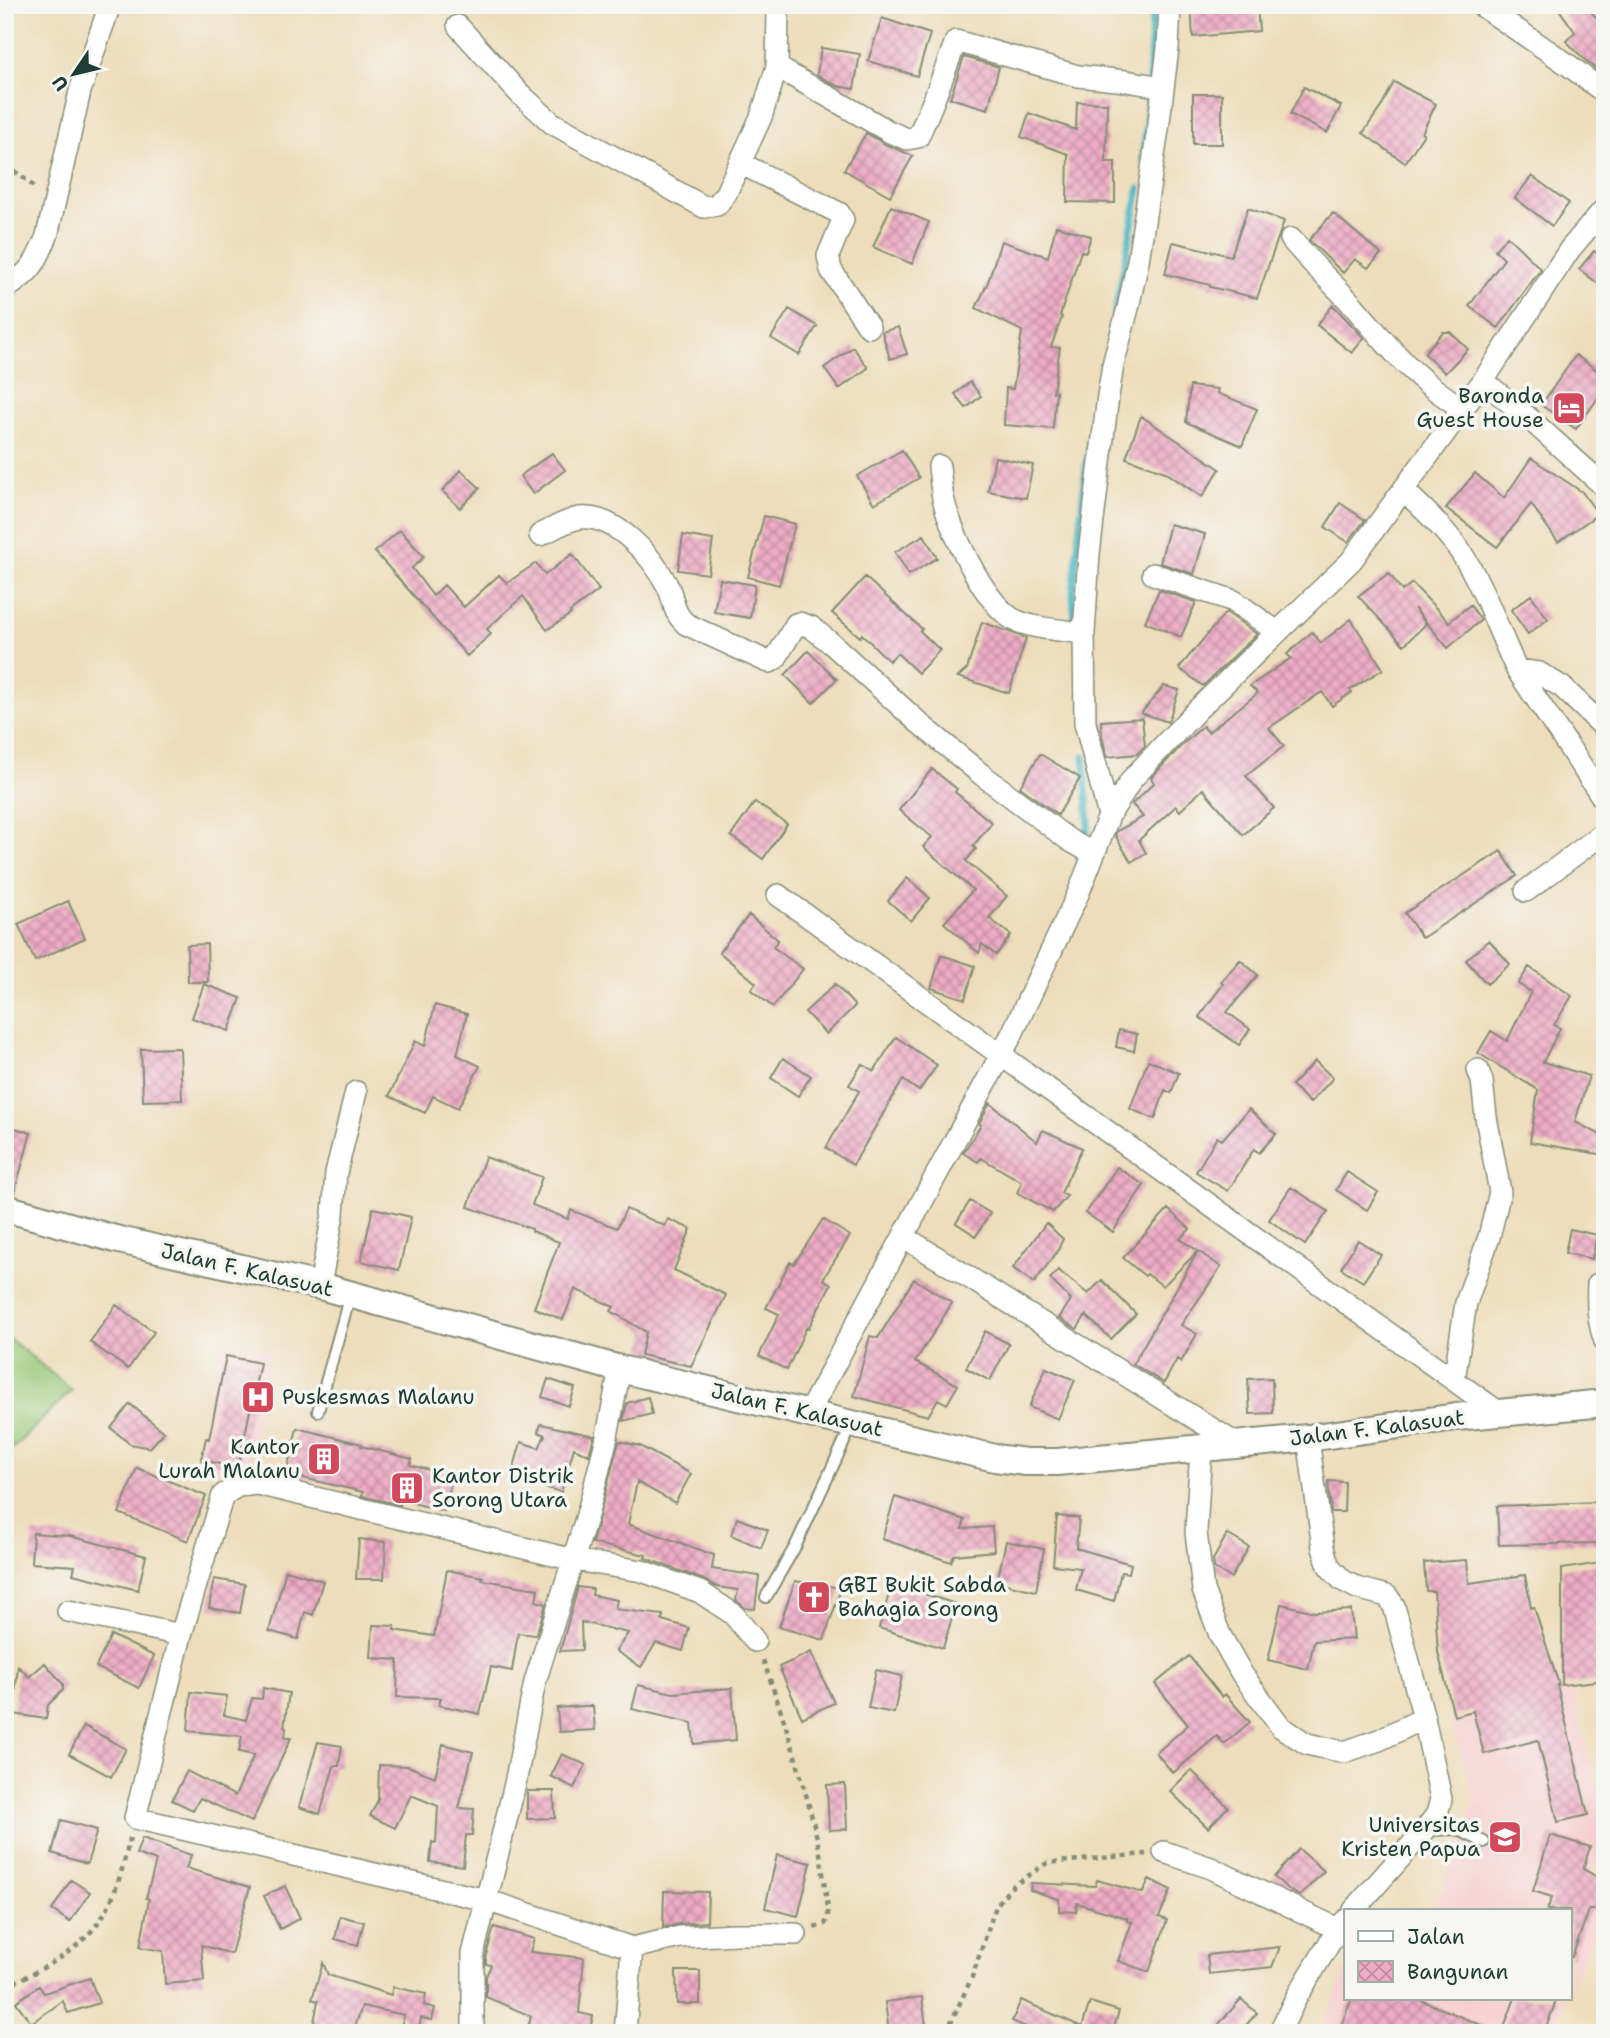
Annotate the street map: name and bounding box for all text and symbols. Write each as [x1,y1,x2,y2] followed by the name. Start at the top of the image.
[38,38,108,108] north arrow
[47,71,74,96] text: U
[1416,382,1544,434] place label: Baronda Guest House
[1550,389,1588,427] hotel icon: Baronda Guest House
[158,1237,336,1303] street label: Jalan F. Kalasuat
[708,1377,886,1443] street label: Jalan F. Kalasuat
[239,1378,277,1416] hospital icon: Puskesmas Malanu
[282,1383,475,1411] place label: Puskesmas Malanu
[1288,1403,1466,1453] street label: Jalan F. Kalasuat
[158,1433,300,1485] place label: Kantor Lurah Malanu
[305,1440,343,1478] building icon: Kantor Lurah Malanu
[432,1462,574,1514] place label: Kantor Distrik Sorong Utara
[388,1469,426,1507] building icon: Kantor Distrik Sorong Utara
[838,1571,1006,1623] place label: GBI Bukit Sabda Bahagia Sorong
[795,1578,833,1616] church icon: GBI Bukit Sabda Bahagia Sorong
[1341,1811,1480,1863] place label: Universitas Kristen Papua
[1486,1818,1524,1856] school or university icon: Universitas Kristen Papua
[1344,1909,1572,2000] legend
[1407,1923,1465,1951] text: Jalan
[1407,1958,1508,1986] text: Bangunan

